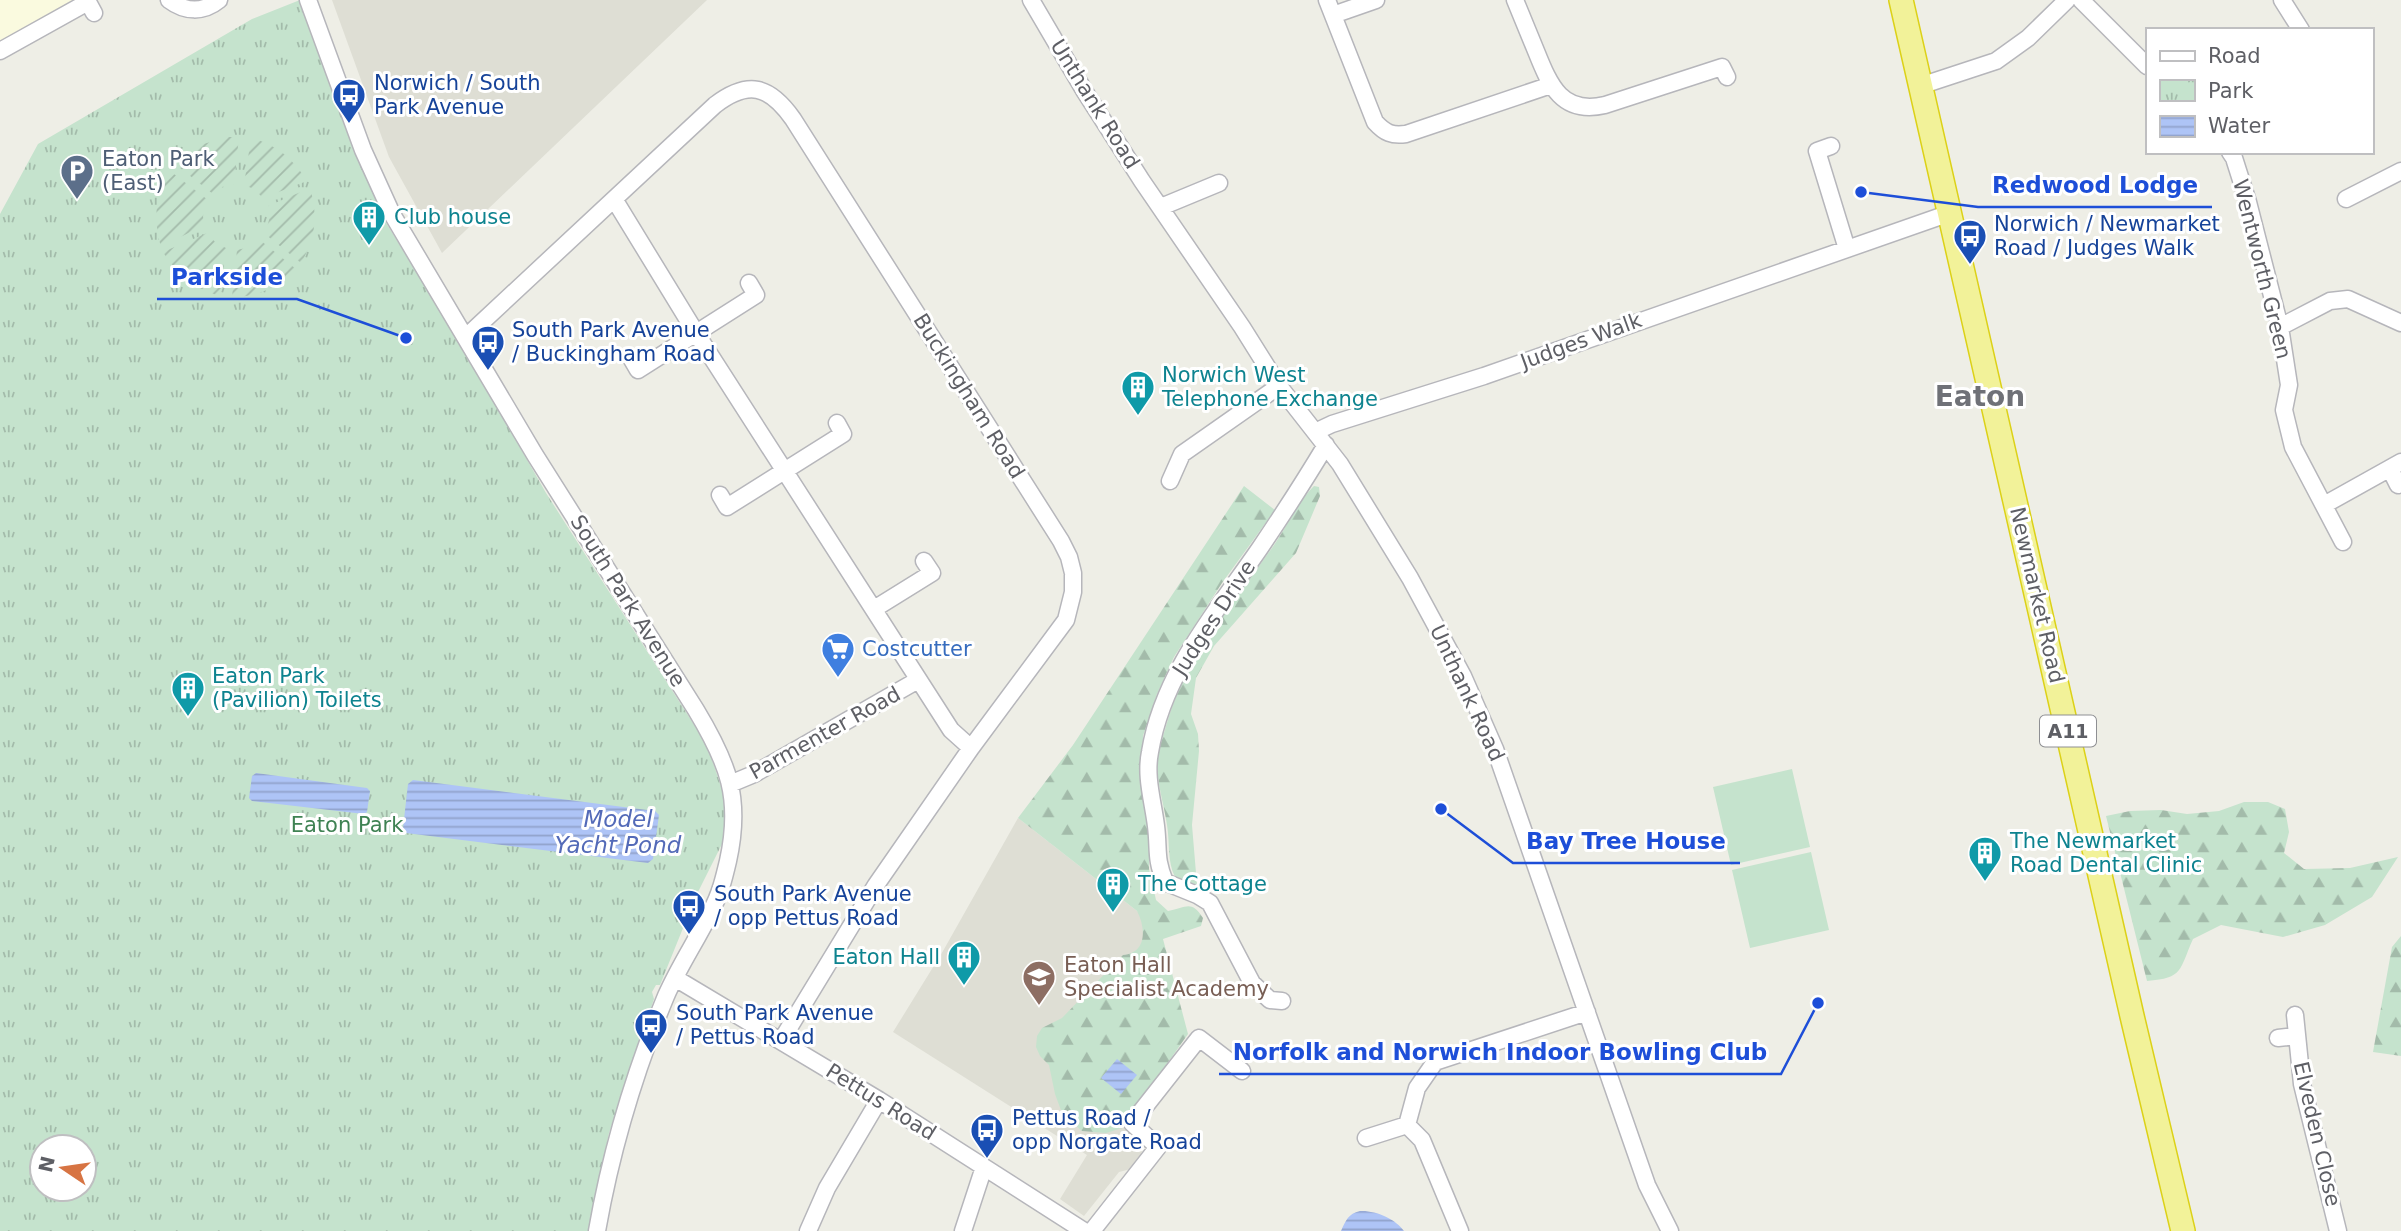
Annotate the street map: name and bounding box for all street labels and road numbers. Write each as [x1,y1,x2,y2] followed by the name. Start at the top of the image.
[1046,35,1144,173] street label: Unthank Road
[2228,177,2296,361] street label: Wentworth Green
[1515,308,1646,375] street label: Judges Walk
[909,309,1029,483] street label: Buckingham Road
[2005,505,2069,685] street label: Newmarket Road
[565,511,691,691] street label: South Park Avenue
[1167,556,1260,682] street label: Judges Drive
[1425,621,1509,765] street label: Unthank Road
[745,682,905,784] street label: Parmenter Road
[2040,716,2096,746] road number: A11
[822,1059,940,1145] street label: Pettus Road
[2289,1059,2345,1209] street label: Elveden Close

